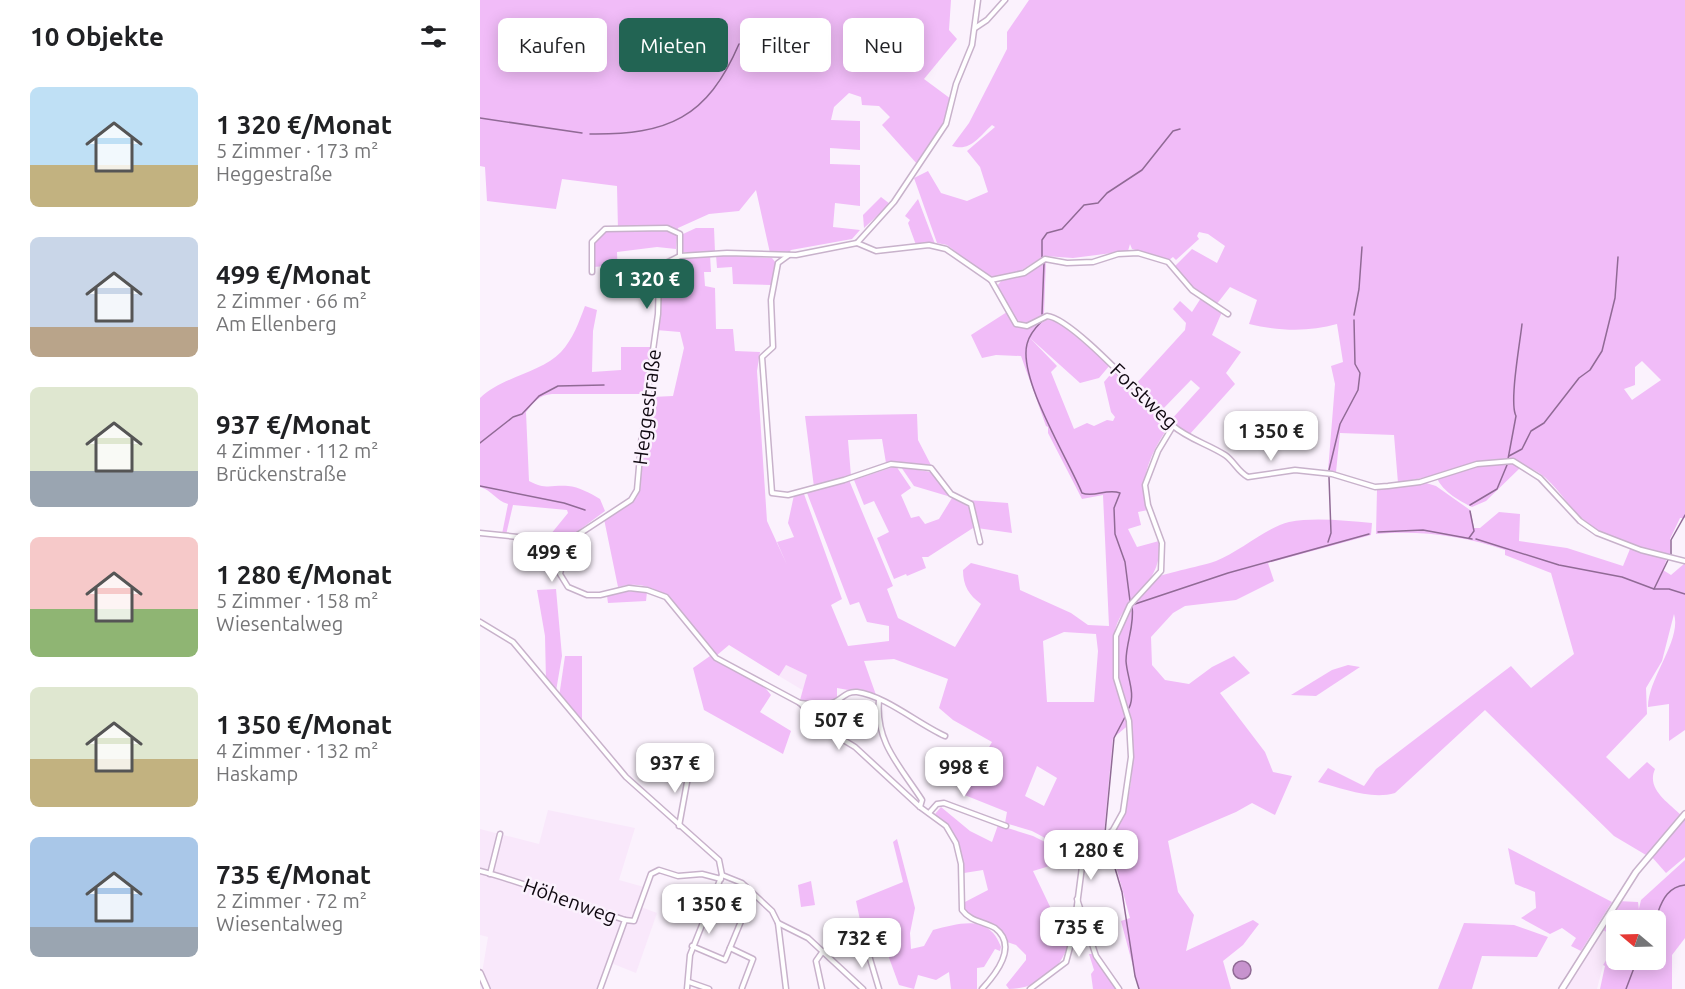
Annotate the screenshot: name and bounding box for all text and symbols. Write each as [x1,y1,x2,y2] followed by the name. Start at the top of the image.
[498,18,607,72] chip: Kaufen
[619,18,728,72] chip: Mieten
[740,18,831,72] chip: Filter
[843,18,924,72] chip: Neu
[417,20,450,53] icon: filters
[30,22,164,51] text: 10 Objekte
[216,110,392,139] text: 1 320 €/Monat
[78,111,150,183] icon: home
[216,139,378,162] text: 5 Zimmer · 173 m²
[216,162,333,185] text: Heggestraße
[592,259,702,310] pin: 1 320 €
[216,260,371,289] text: 499 €/Monat
[78,261,150,333] icon: home
[614,267,680,290] text: 1 320 €
[216,289,367,312] text: 2 Zimmer · 66 m²
[216,312,337,335] text: Am Ellenberg
[628,348,665,466] street label: Heggestraße
[1106,358,1183,433] street label: Forstweg
[216,410,371,439] text: 937 €/Monat
[78,411,150,483] icon: home
[1216,411,1326,462] pin: 1 350 €
[1238,419,1304,442] text: 1 350 €
[216,439,378,462] text: 4 Zimmer · 112 m²
[216,462,347,485] text: Brückenstraße
[510,532,594,583] pin: 499 €
[527,540,577,563] text: 499 €
[216,560,392,589] text: 1 280 €/Monat
[78,561,150,633] icon: home
[216,589,378,612] text: 5 Zimmer · 158 m²
[216,612,343,635] text: Wiesentalweg
[797,700,881,751] pin: 507 €
[814,708,864,731] text: 507 €
[216,710,392,739] text: 1 350 €/Monat
[78,711,150,783] icon: home
[216,739,378,762] text: 4 Zimmer · 132 m²
[633,743,717,794] pin: 937 €
[922,747,1006,798] pin: 998 €
[650,751,700,774] text: 937 €
[939,755,989,778] text: 998 €
[216,762,298,785] text: Haskamp
[1036,830,1146,881] pin: 1 280 €
[1058,838,1124,861] text: 1 280 €
[216,860,371,889] text: 735 €/Monat
[78,861,150,933] icon: home
[520,873,620,928] street label: Höhenweg
[654,884,764,935] pin: 1 350 €
[216,889,367,912] text: 2 Zimmer · 72 m²
[676,892,742,915] text: 1 350 €
[1037,907,1121,958] pin: 735 €
[1606,910,1666,970] north arrow
[1606,910,1666,970] map controls
[216,912,343,935] text: Wiesentalweg
[1054,915,1104,938] text: 735 €
[820,918,904,969] pin: 732 €
[837,926,887,949] text: 732 €

